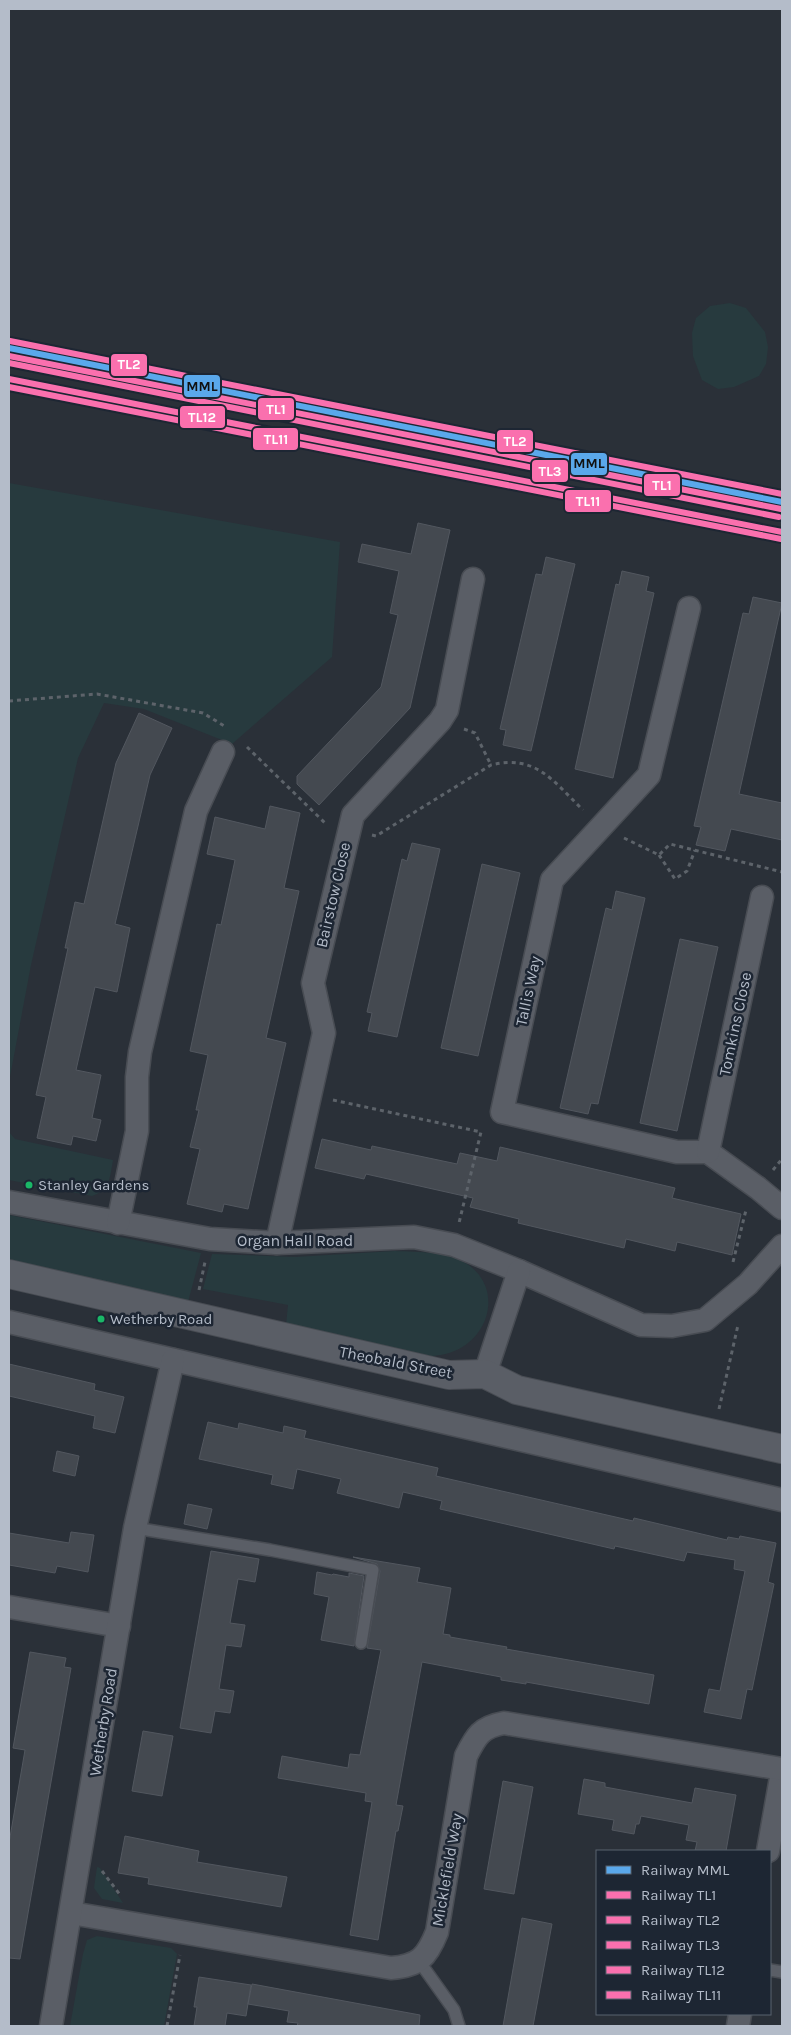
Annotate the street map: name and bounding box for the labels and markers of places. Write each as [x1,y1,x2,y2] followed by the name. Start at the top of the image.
[38,1176,149,1194] place label: Stanley Gardens
[24,1180,34,1190] marker: Stanley Gardens
[110,1310,212,1328] place label: Wetherby Road
[96,1314,106,1324] marker: Wetherby Road

